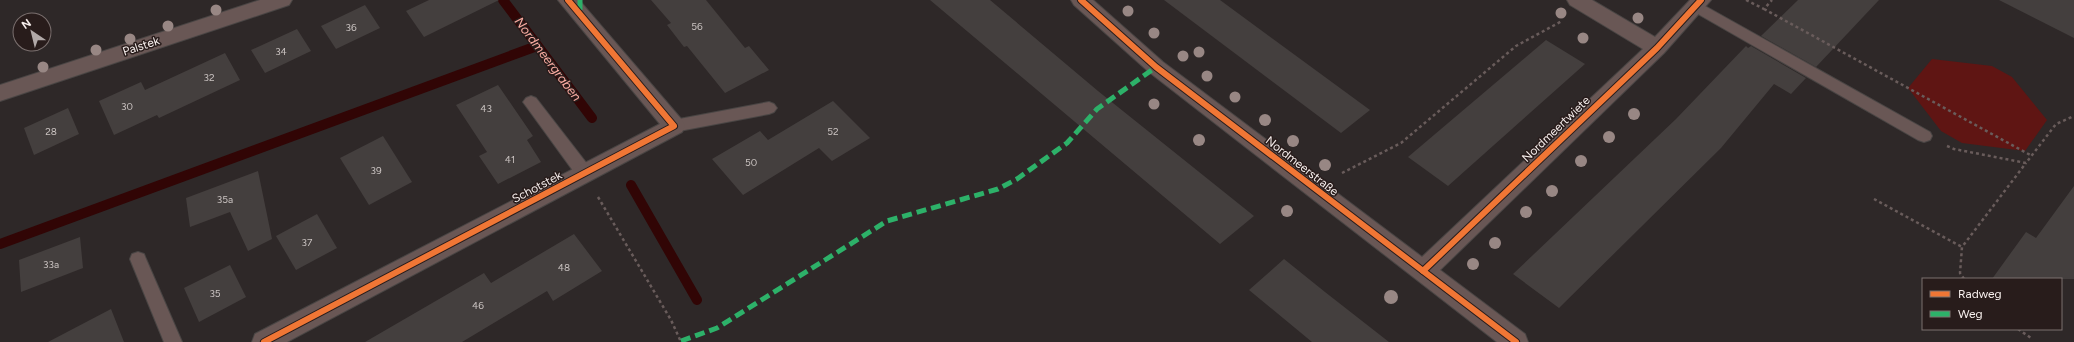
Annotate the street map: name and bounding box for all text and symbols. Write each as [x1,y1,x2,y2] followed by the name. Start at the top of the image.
[12,12,52,52] north arrow
[512,14,584,104] water label: Nordmeergraben
[19,16,34,32] text: N
[691,20,703,33] house number: 56
[345,21,357,34] house number: 36
[121,33,161,59] street label: Palstek
[275,45,287,58] house number: 34
[203,71,215,84] house number: 32
[1519,93,1593,165] street label: Nordmeertwiete
[121,100,133,113] house number: 30
[480,102,492,115] house number: 43
[45,125,57,138] house number: 28
[827,125,839,138] house number: 52
[1263,133,1341,199] street label: Nordmeerstraße
[505,153,515,166] house number: 41
[745,156,757,169] house number: 50
[370,164,382,177] house number: 39
[510,168,565,206] street label: Schotstek
[217,193,233,206] house number: 35a
[302,236,313,249] house number: 37
[43,258,59,271] house number: 33a
[558,261,570,274] house number: 48
[1922,278,2062,330] legend
[209,287,221,300] house number: 35
[1958,287,2002,301] text: Radweg
[472,299,484,312] house number: 46
[1958,307,1983,321] text: Weg

